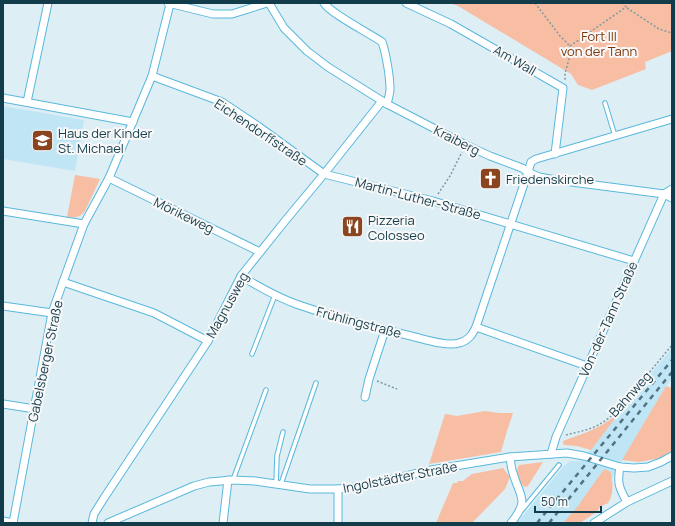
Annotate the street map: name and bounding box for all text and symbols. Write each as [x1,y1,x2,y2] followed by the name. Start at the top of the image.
[561,27,637,60] park label: Fort III von der Tann
[490,41,540,79] street label: Am Wall
[211,94,311,170] street label: Eichendorffstraße
[431,121,483,159] street label: Kraiberg
[58,124,153,157] place label: Haus der Kinder St. Michael
[29,127,55,153] school or university icon: Haus der Kinder St. Michael
[478,166,504,192] church icon: Friedenskirche
[506,170,594,188] place label: Friedenskirche
[353,173,483,224] street label: Martin-Luther-Straße
[151,193,217,237] street label: Mörikeweg
[368,211,425,244] place label: Pizzeria Colosseo
[339,214,365,240] restaurant icon: Pizzeria Colosseo
[574,258,642,380] street label: Von-der-Tann Straße
[201,269,253,341] street label: Magnusweg
[23,298,67,424] street label: Gabelsberger Straße
[315,302,404,342] street label: Frühlingstraße
[605,367,655,421] street label: Bahnweg
[341,457,459,497] street label: Ingolstädter Straße
[535,488,601,514] scale bar
[541,493,568,510] text: 50 m

